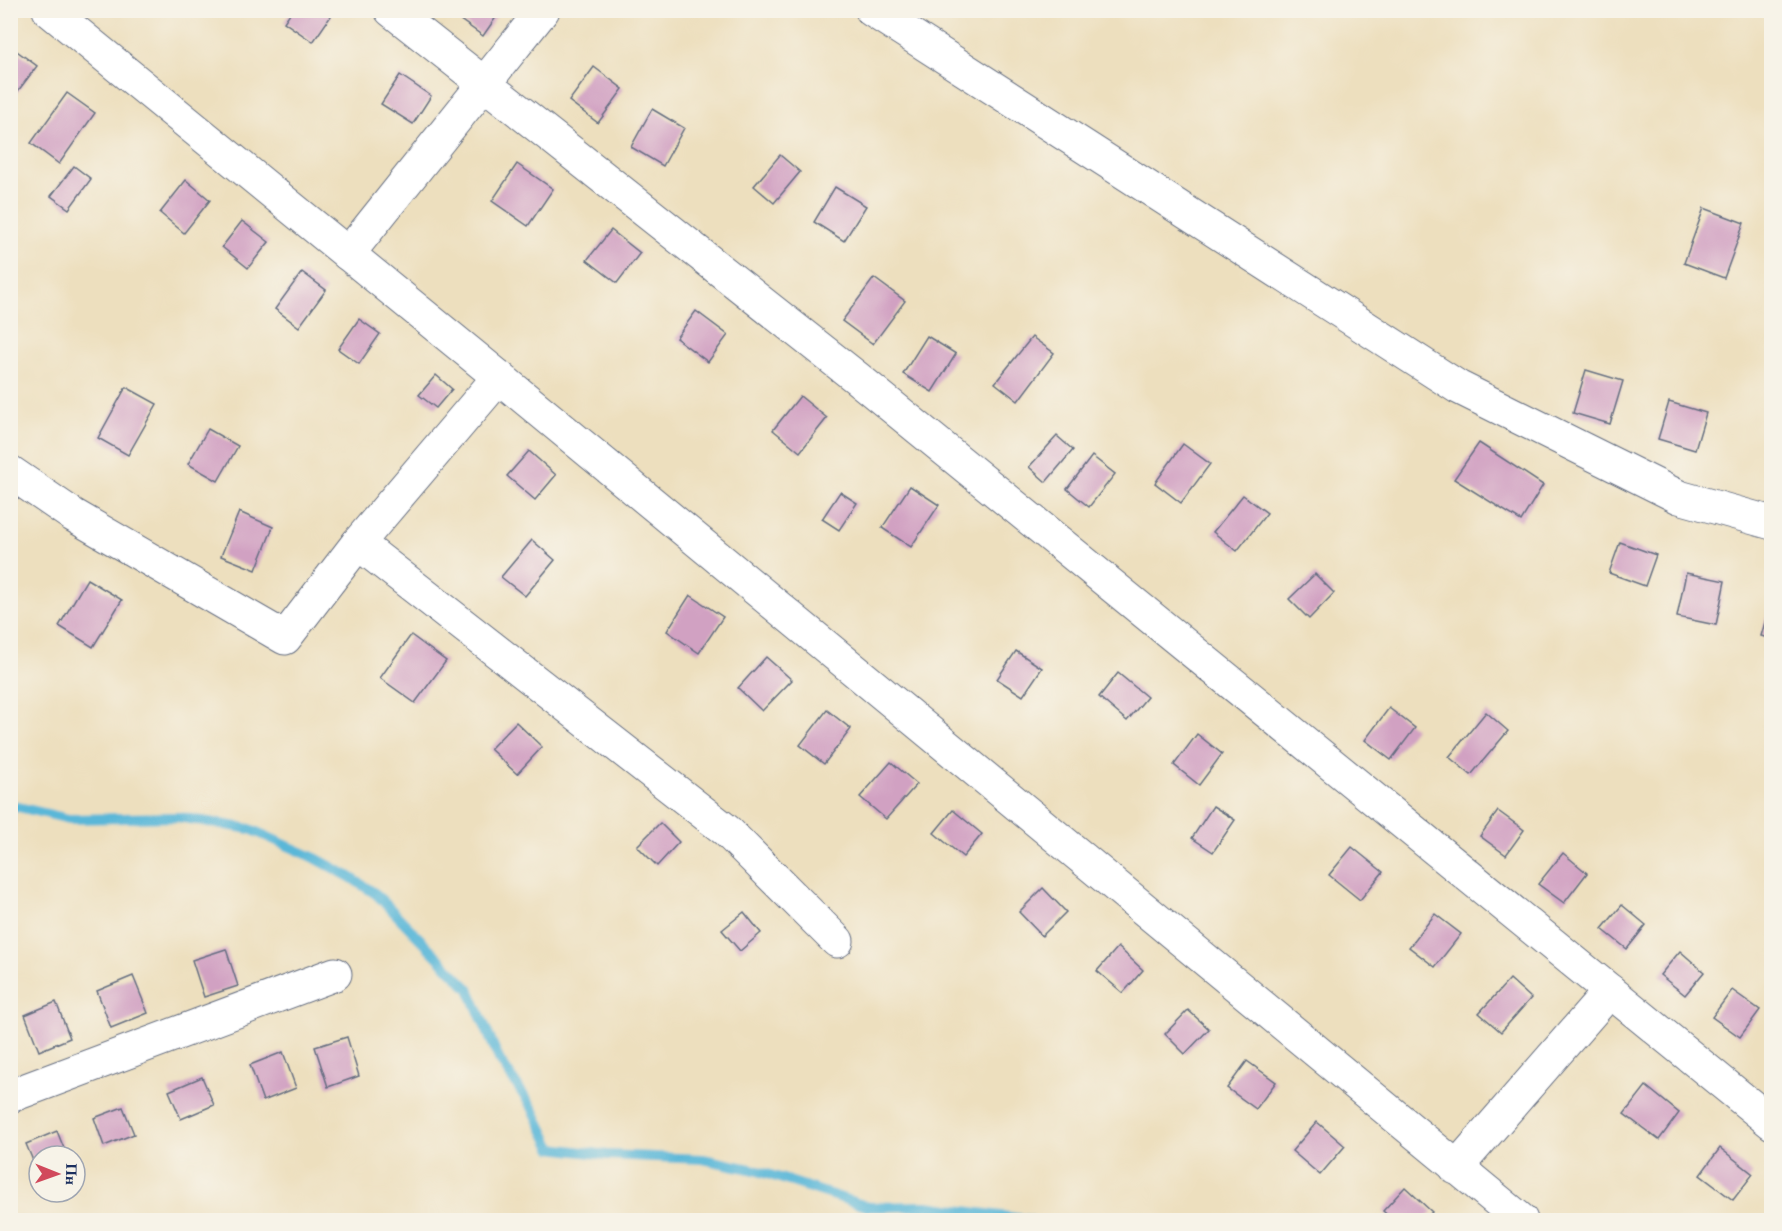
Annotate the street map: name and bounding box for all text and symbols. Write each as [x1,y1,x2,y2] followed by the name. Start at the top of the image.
[27,1144,87,1204] north arrow
[61,1163,82,1185] text: Пн

